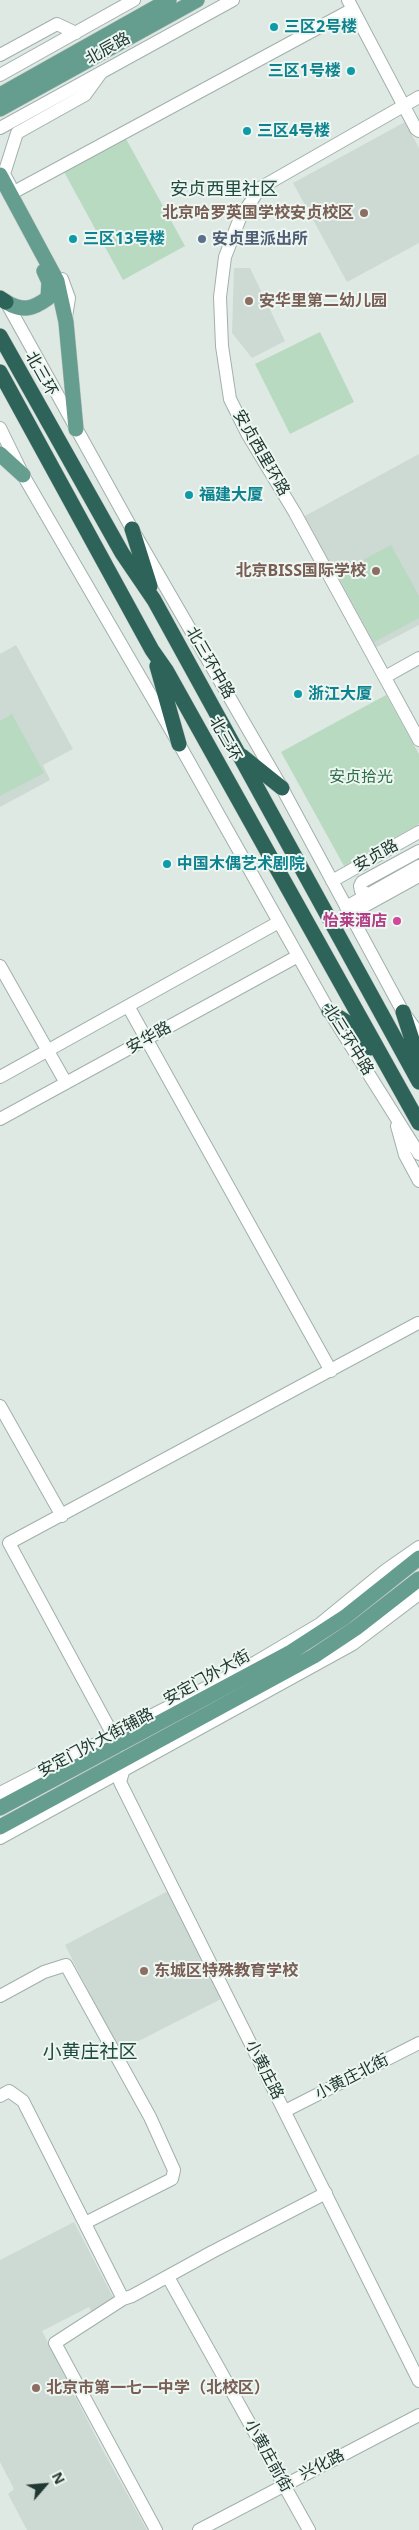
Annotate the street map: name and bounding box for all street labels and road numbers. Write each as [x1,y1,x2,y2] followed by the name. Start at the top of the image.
[82,29,134,69] street label: 北辰路
[21,348,61,400] street label: 北三环
[229,407,293,499] street label: 安贞西里环路
[182,624,238,702] street label: 北三环中路
[205,713,245,765] street label: 北三环
[350,836,402,876] street label: 安贞路
[319,1001,377,1079] street label: 北三环中路
[123,1018,175,1058] street label: 安华路
[160,1646,254,1710] street label: 安定门外大街
[35,1704,157,1782] street label: 安定门外大街辅路
[241,2037,287,2103] street label: 小黄庄路
[312,2050,392,2104] street label: 小黄庄北街
[240,2416,296,2496] street label: 小黄庄前街
[296,2446,348,2484] street label: 兴化路

